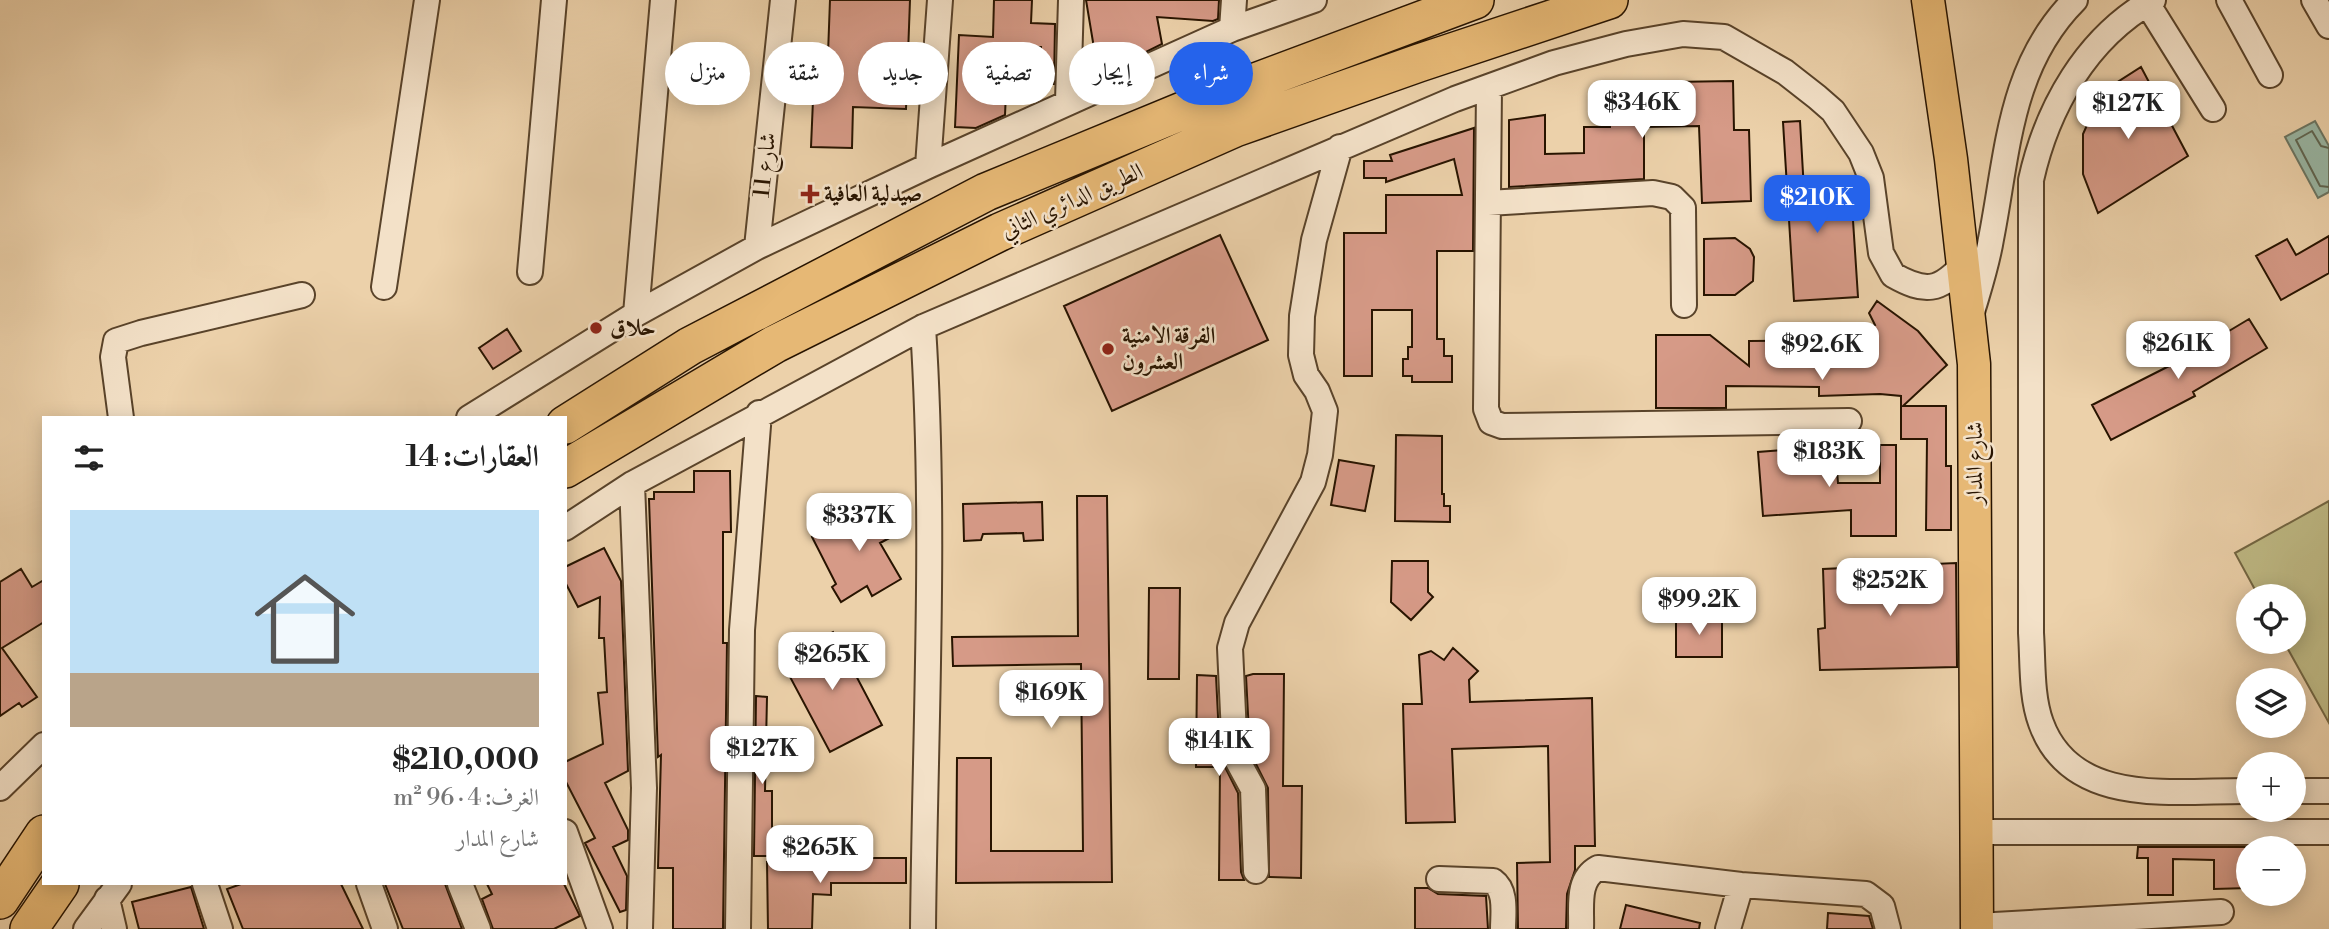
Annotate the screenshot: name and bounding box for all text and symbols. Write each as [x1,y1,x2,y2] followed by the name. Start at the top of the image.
[665,42,750,105] chip: منزل
[764,42,844,105] chip: شقة
[858,42,948,105] chip: جديد
[962,42,1055,105] chip: تصفية
[1069,42,1155,105] chip: إيجار
[1169,42,1253,105] chip: شراء
[1593,80,1691,140] pin: $346K
[2079,82,2177,141] pin: $127K
[1604,89,1680,117] text: $346K
[2092,90,2164,118] text: $127K
[748,131,787,199] street label: شارع 11
[997,157,1149,248] street label: الطريق الدائري الثاني
[1768,176,1866,235] pin: $210K
[824,180,922,208] place label: صيدلية العافية
[1780,184,1854,212] text: $210K
[802,186,818,202] marker: صيدلية العافية
[610,314,656,342] place label: حلاق
[588,320,604,336] marker: حلاق
[1122,322,1215,376] place label: الفرقة الامنية العشرون
[1765,322,1879,382] pin: $92.6K
[2129,322,2227,381] pin: $261K
[2142,330,2214,358] text: $261K
[1781,331,1863,359] text: $92.6K
[1100,341,1116,357] marker: الفرقة الامنية العشرون
[1961,422,1994,506] street label: شارع المدار
[1780,430,1878,489] pin: $183K
[406,438,539,476] text: العقارات: 14
[1793,438,1865,466] text: $183K
[70,439,108,477] icon: filters
[810,494,908,553] pin: $337K
[822,502,896,530] text: $337K
[242,556,368,682] icon: home
[1841,558,1939,618] pin: $252K
[1852,567,1928,595] text: $252K
[1642,578,1756,637] pin: $99.2K
[2236,584,2306,906] map controls
[2236,584,2306,654] button: locate
[1658,586,1740,614] text: $99.2K
[783,632,881,692] pin: $265K
[794,641,870,669] text: $265K
[2236,668,2306,738] button: layers
[1002,670,1100,730] pin: $169K
[1015,679,1087,707] text: $169K
[1170,718,1268,778] pin: $141K
[713,726,811,786] pin: $127K
[1185,727,1253,755] text: $141K
[726,735,798,763] text: $127K
[392,741,539,779] text: $210,000
[2236,752,2306,822] button: +
[393,784,539,812] text: الغرف: 4 · 96 m²
[456,825,539,853] text: شارع المدار
[771,826,869,885] pin: $265K
[782,834,858,862] text: $265K
[2236,836,2306,906] button: −

